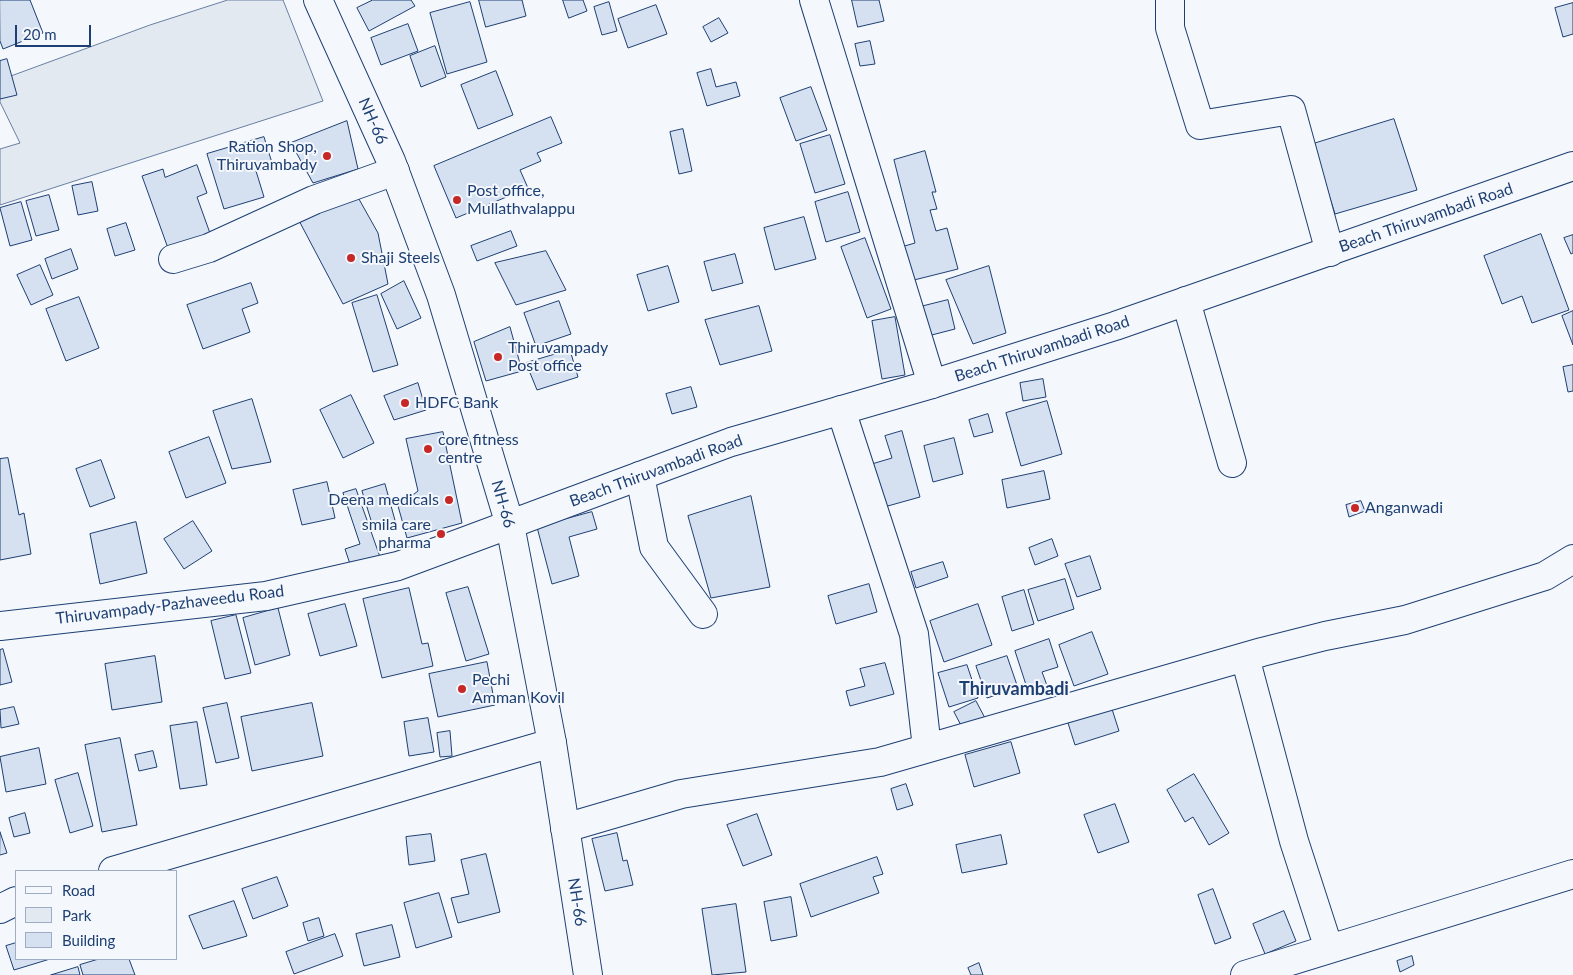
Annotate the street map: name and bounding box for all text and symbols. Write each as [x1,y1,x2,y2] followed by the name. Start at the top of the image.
[18,15,94,47] scale bar
[23,25,57,43] text: 20 m
[354,95,392,147] street label: NH-66
[217,137,317,175] place label: Ration Shop, Thiruvambady
[321,150,333,162] marker: Ration Shop, Thiruvambady
[1337,179,1515,257] street label: Beach Thiruvambadi Road
[467,181,575,219] place label: Post office, Mullathvalappu
[451,194,463,206] marker: Post office, Mullathvalappu
[361,248,440,268] place label: Shaji Steels
[345,252,357,264] marker: Shaji Steels
[952,312,1132,386] street label: Beach Thiruvambadi Road
[508,338,608,376] place label: Thiruvampady Post office
[492,351,504,363] marker: Thiruvampady Post office
[415,393,498,413] place label: HDFC Bank
[399,397,411,409] marker: HDFC Bank
[438,430,519,468] place label: core fitness centre
[567,431,745,511] street label: Beach Thiruvambadi Road
[422,443,434,455] marker: core fitness centre
[487,478,519,530] street label: NH-66
[328,490,439,510] place label: Deena medicals
[443,494,455,506] marker: Deena medicals
[1365,498,1443,518] place label: Anganwadi
[1349,502,1361,514] marker: Anganwadi
[362,515,431,553] place label: smila care pharma
[435,528,447,540] marker: smila care pharma
[55,581,285,629] street label: Thiruvampady-Pazhaveedu Road
[472,670,565,708] place label: Pechi Amman Kovil
[959,678,1069,700] district label: Thiruvambadi
[456,683,468,695] marker: Pechi Amman Kovil
[15,870,178,960] legend
[564,876,590,928] street label: NH-66
[62,881,95,899] text: Road
[62,906,91,924] text: Park
[62,931,115,949] text: Building

